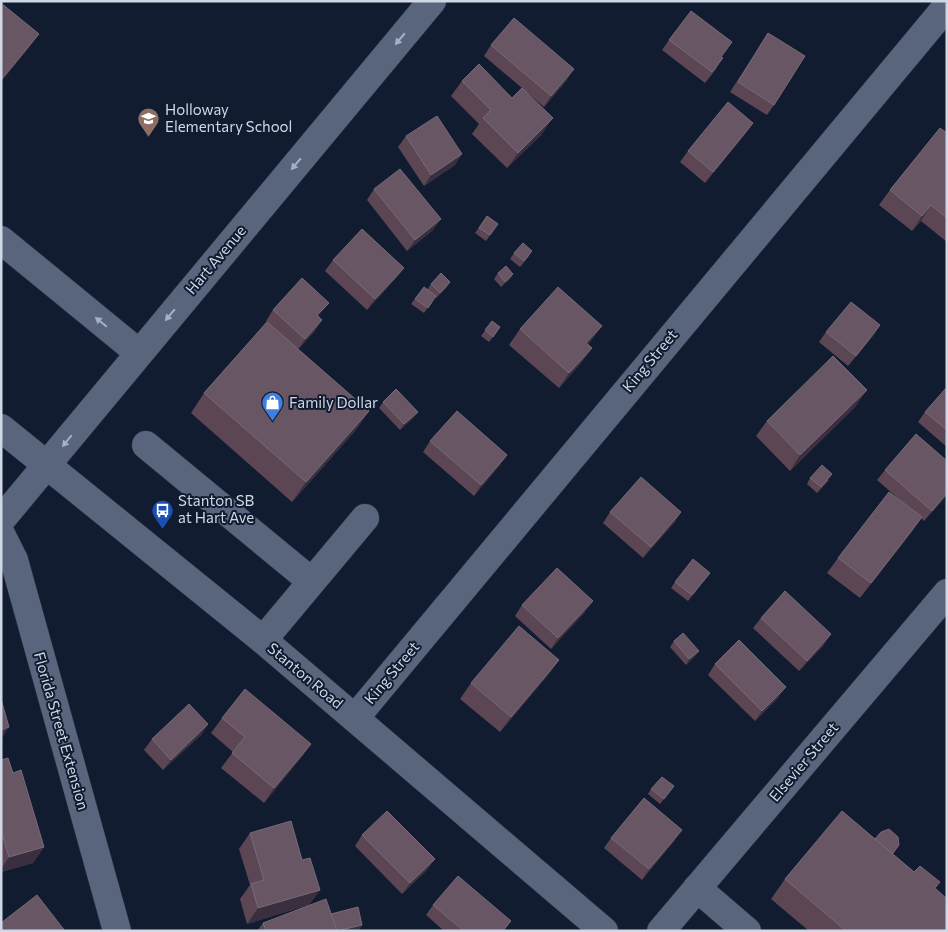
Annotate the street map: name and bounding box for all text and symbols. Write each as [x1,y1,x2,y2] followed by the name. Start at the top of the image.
[395,32,406,45] one-way arrow
[165,100,292,135] place label: Holloway Elementary School
[137,107,161,138] school or university icon: Holloway Elementary School
[291,157,302,170] one-way arrow
[181,221,249,297] street label: Hart Avenue
[164,309,175,322] one-way arrow
[95,316,108,327] one-way arrow
[618,325,681,395] street label: King Street
[261,391,285,422] shop icon: Family Dollar
[289,393,378,411] place label: Family Dollar
[61,434,72,447] one-way arrow
[178,491,255,526] place label: Stanton SB at Hart Ave
[150,498,174,529] bus stop icon: Stanton SB at Hart Ave
[360,637,423,707] street label: King Street
[264,639,347,712] street label: Stanton Road
[31,650,93,812] street label: Florida Street Extension
[765,718,842,805] street label: Elsevier Street

